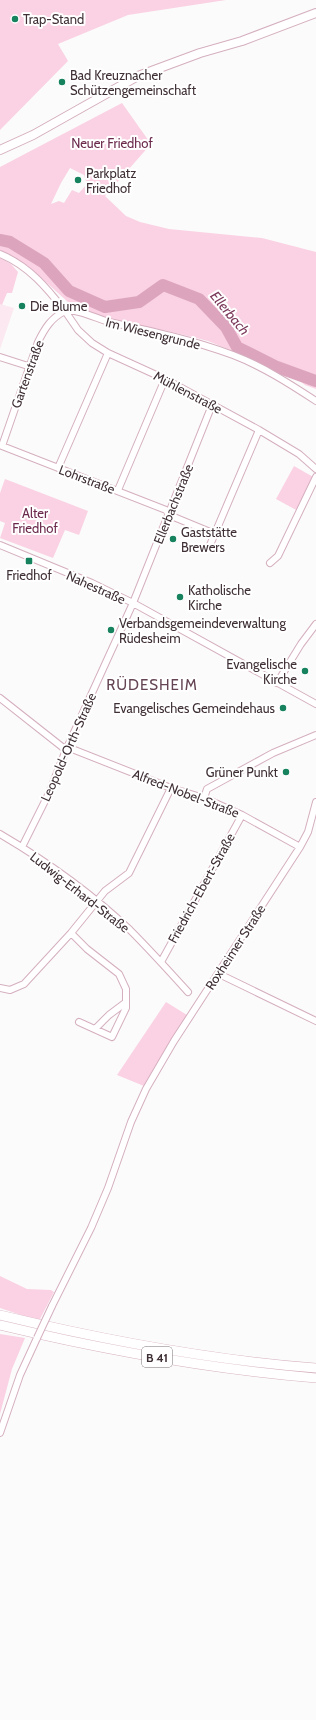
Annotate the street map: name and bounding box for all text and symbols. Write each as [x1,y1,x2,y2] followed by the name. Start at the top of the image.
[23,11,84,27] place label: Trap-Stand
[10,14,20,24] marker: Trap-Stand
[70,67,197,98] place label: Bad Kreuznacher Schützengemeinschaft
[57,77,67,87] marker: Bad Kreuznacher Schützengemeinschaft
[71,135,153,151] park label: Neuer Friedhof
[86,165,136,196] place label: Parkplatz Friedhof
[73,175,83,185] marker: Parkplatz Friedhof
[206,287,254,339] water label: Ellerbach
[30,298,88,314] place label: Die Blume
[17,301,27,311] marker: Die Blume
[104,314,202,353] street label: Im Wiesengrunde
[7,337,47,410] street label: Gartenstraße
[151,367,225,417] street label: Mühlenstraße
[57,461,118,497] street label: Lohrstraße
[150,461,196,546] street label: Ellerbachstraße
[12,505,58,536] park label: Alter Friedhof
[181,524,237,555] place label: Gaststätte Brewers
[168,534,178,544] marker: Gaststätte Brewers
[24,556,34,566] marker: Friedhof
[6,567,52,583] place label: Friedhof
[64,567,128,607] street label: Nahestraße
[188,582,251,613] place label: Katholische Kirche
[175,592,185,602] marker: Katholische Kirche
[119,615,286,646] place label: Verbandsgemeindeverwaltung Rüdesheim
[106,625,116,635] marker: Verbandsgemeindeverwaltung Rüdesheim
[226,656,297,687] place label: Evangelische Kirche
[300,666,310,676] marker: Evangelische Kirche
[106,676,198,694] district label: RÜDESHEIM
[37,690,99,804] street label: Leopold-Orth-Straße
[113,700,276,716] place label: Evangelisches Gemeindehaus
[278,703,288,713] marker: Evangelisches Gemeindehaus
[206,764,279,780] place label: Grüner Punkt
[130,765,242,821] street label: Alfred-Nobel-Straße
[281,767,291,777] marker: Grüner Punkt
[164,830,238,946] street label: Friedrich-Ebert-Straße
[27,848,133,936] street label: Ludwig-Erhard-Straße
[202,901,269,993] street label: Roxheimer Straße
[142,1347,172,1367] road number: B 41

